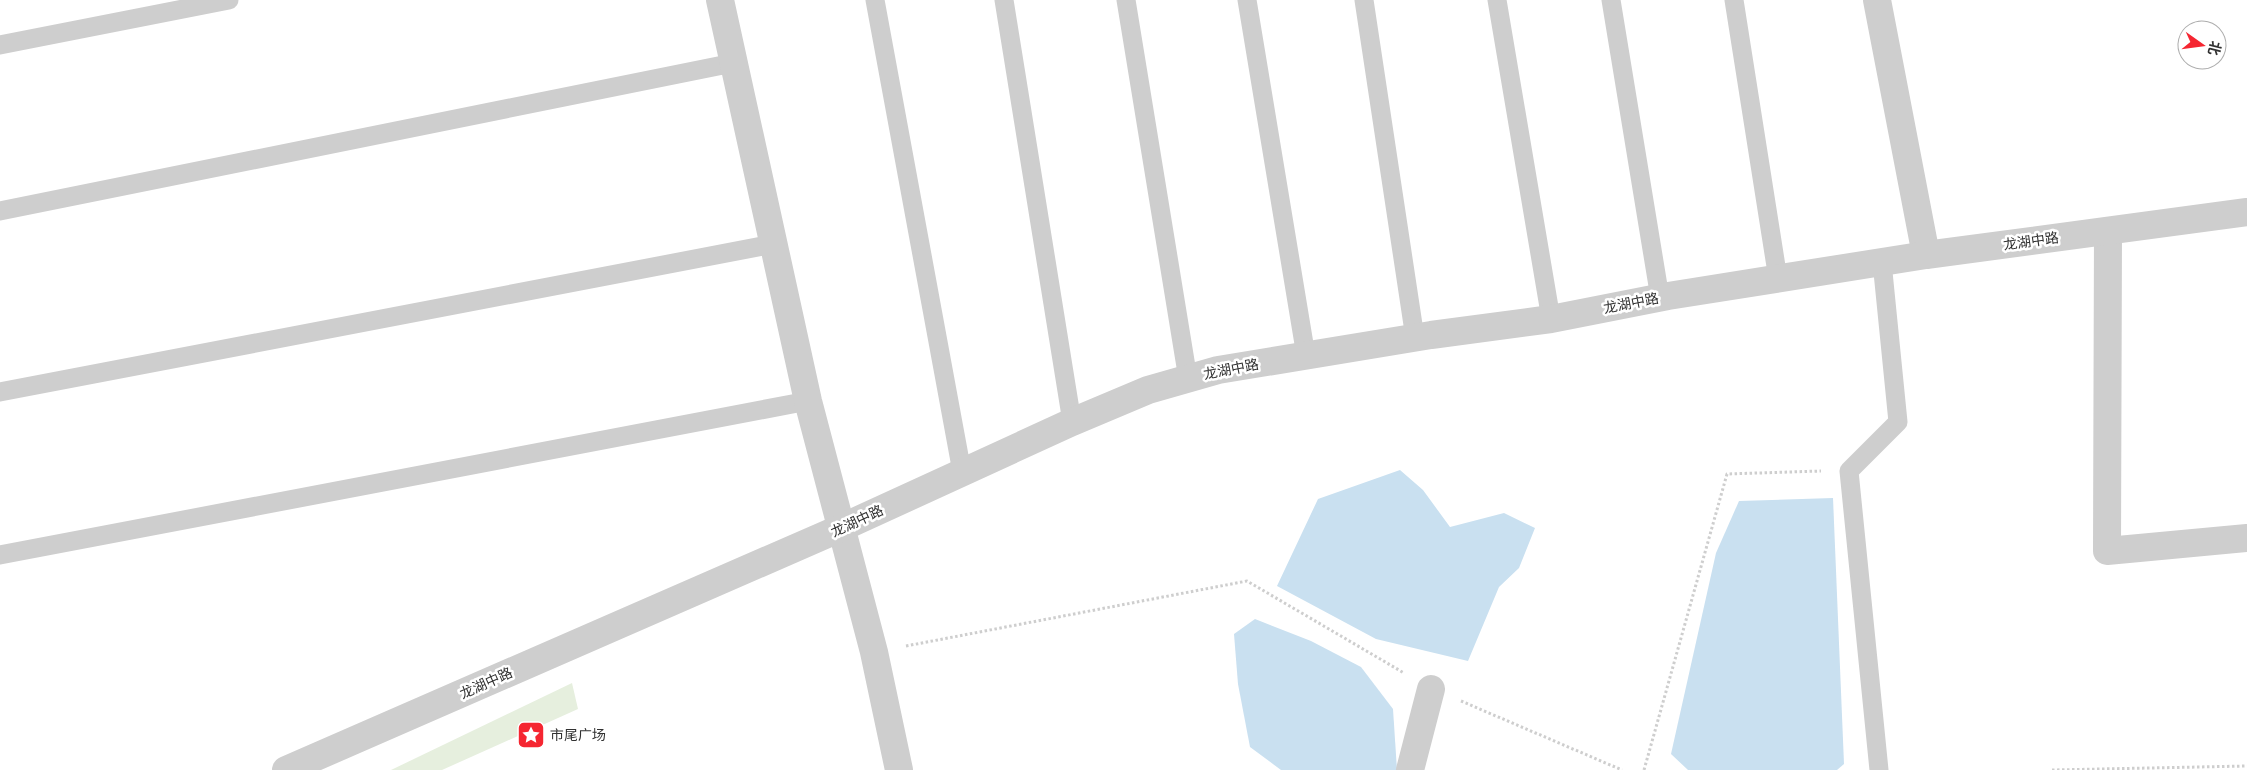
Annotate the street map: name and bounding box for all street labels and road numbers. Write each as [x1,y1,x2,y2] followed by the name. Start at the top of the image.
[2002,229,2060,253] street label: 龙湖中路
[1602,290,1660,316] street label: 龙湖中路
[1202,356,1260,382] street label: 龙湖中路
[828,502,886,540] street label: 龙湖中路
[457,664,515,702] street label: 龙湖中路

